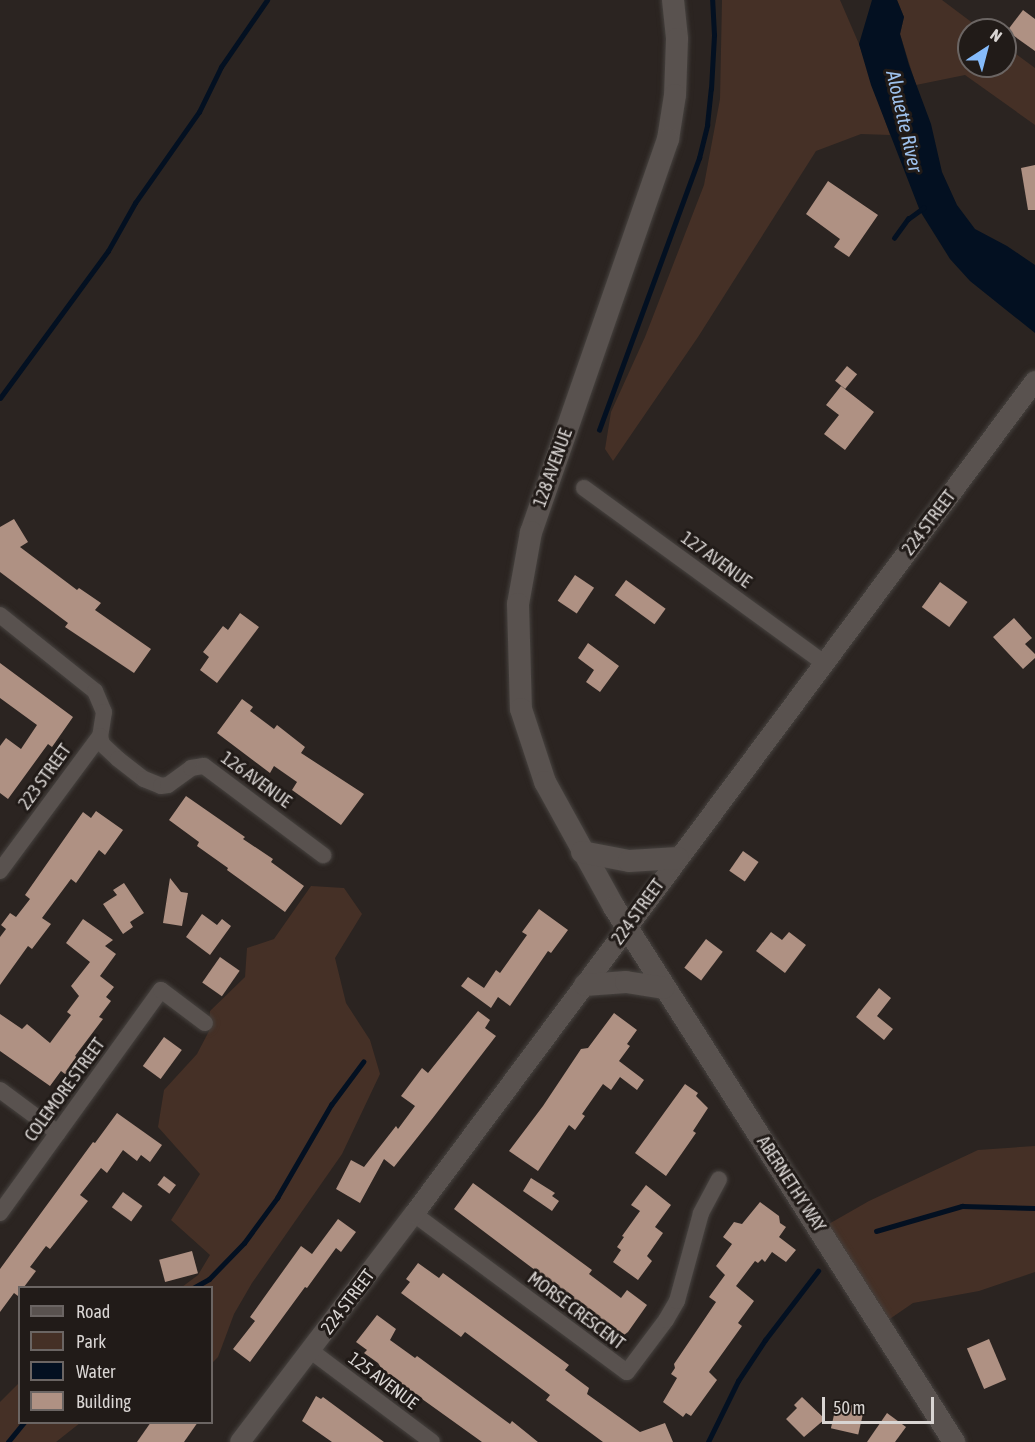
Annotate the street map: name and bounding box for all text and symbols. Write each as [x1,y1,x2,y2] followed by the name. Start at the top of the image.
[957,18,1017,78] north arrow
[987,25,1006,45] text: N
[882,68,928,174] water label: Alouette River
[529,426,577,510] street label: 128 AVENUE
[898,486,960,560] street label: 224 STREET
[677,527,755,593] street label: 127 AVENUE
[14,740,76,814] street label: 223 STREET
[217,747,295,813] street label: 126 AVENUE
[607,875,669,949] street label: 224 STREET
[20,1034,110,1146] street label: COLEMORE STREET
[752,1132,830,1236] street label: ABERNETHY WAY
[317,1265,379,1339] street label: 224 STREET
[523,1268,629,1354] street label: MORSE CRESCENT
[18,1286,213,1424] legend
[76,1301,110,1322] text: Road
[76,1331,106,1352] text: Park
[344,1348,422,1414] street label: 125 AVENUE
[76,1361,115,1382] text: Water
[825,1385,938,1423] scale bar
[76,1391,131,1412] text: Building
[833,1397,865,1418] text: 50 m

